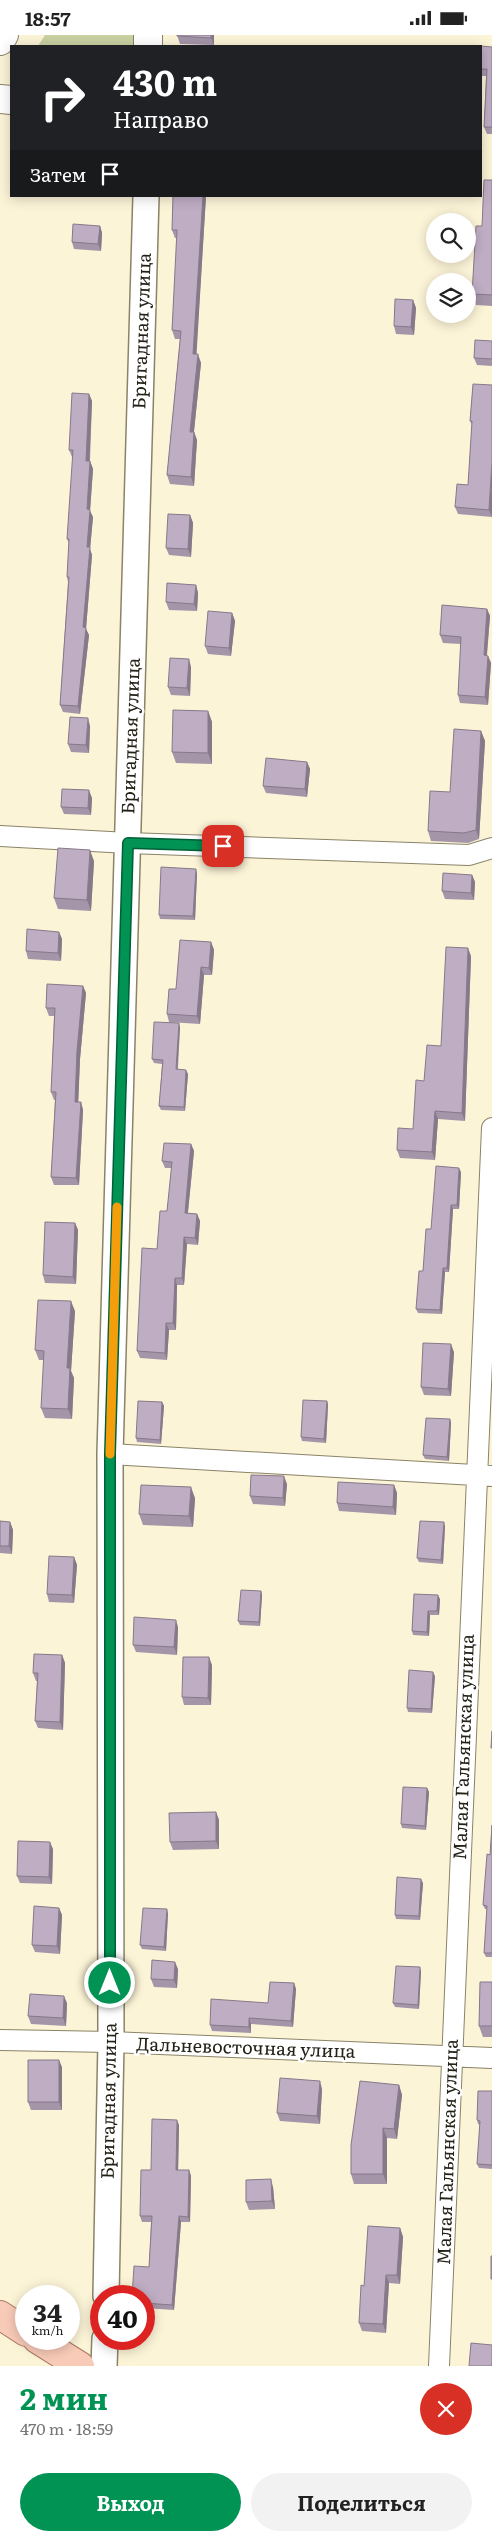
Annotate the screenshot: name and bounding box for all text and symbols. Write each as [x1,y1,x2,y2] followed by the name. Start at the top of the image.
[25,4,71,32] text: 18:57
[113,55,217,107] text: 430 m
[30,65,95,130] icon: right
[113,102,209,135] text: Направо
[30,160,86,188] text: Затем
[96,160,124,188] icon: arrive
[426,213,476,323] map controls
[426,213,476,263] button: search
[124,252,157,410] street label: Бригадная улица
[426,273,476,323] button: layers
[113,657,146,815] street label: Бригадная улица
[202,825,244,867] pin
[209,832,237,860] icon: arrive
[445,1633,480,1860] street label: Малая Гальянская улица
[83,1956,135,2008] position arrow
[93,2022,122,2179] street label: Бригадная улица
[136,2029,356,2064] street label: Дальневосточная улица
[429,2038,464,2265] street label: Малая Гальянская улица
[90,2285,155,2350] speed limit sign: 40
[33,2293,62,2330] text: 34
[32,2321,63,2339] text: km/h
[20,2375,108,2419] text: 2 мин
[420,2383,472,2435] button: close
[20,2416,113,2440] text: 470 m · 18:59
[20,2473,241,2531] button: Выход
[251,2473,472,2531] button: Поделиться

